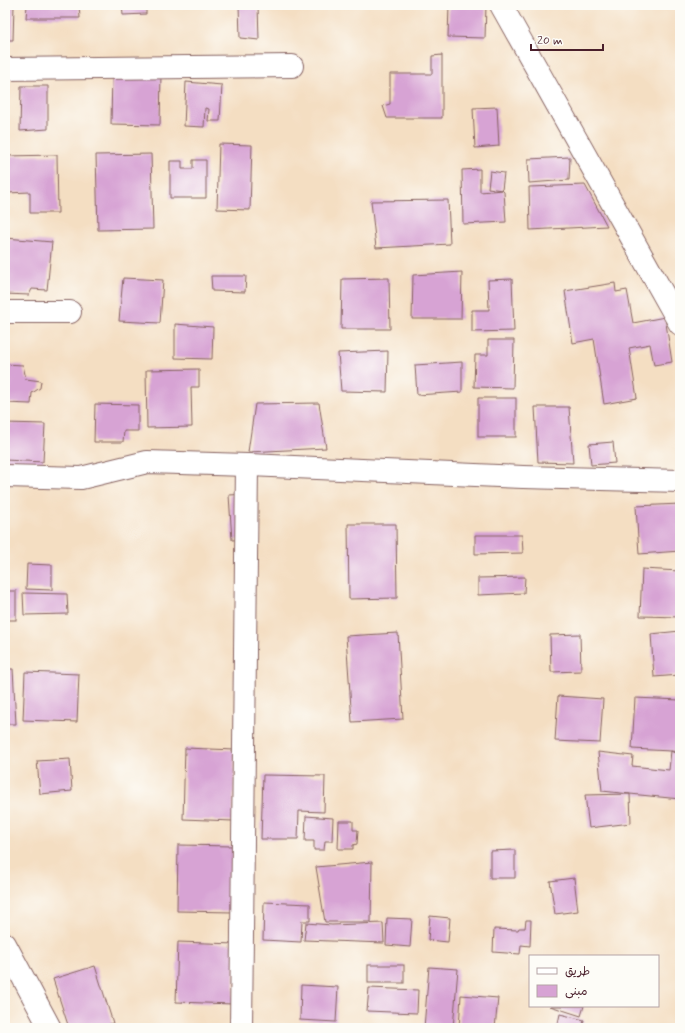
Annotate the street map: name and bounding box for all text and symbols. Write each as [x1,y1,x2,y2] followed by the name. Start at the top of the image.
[531,26,603,52] scale bar
[537,33,563,49] text: 20 m
[529,955,659,1007] legend
[565,964,590,980] text: طريق
[565,984,588,1000] text: مبنى

